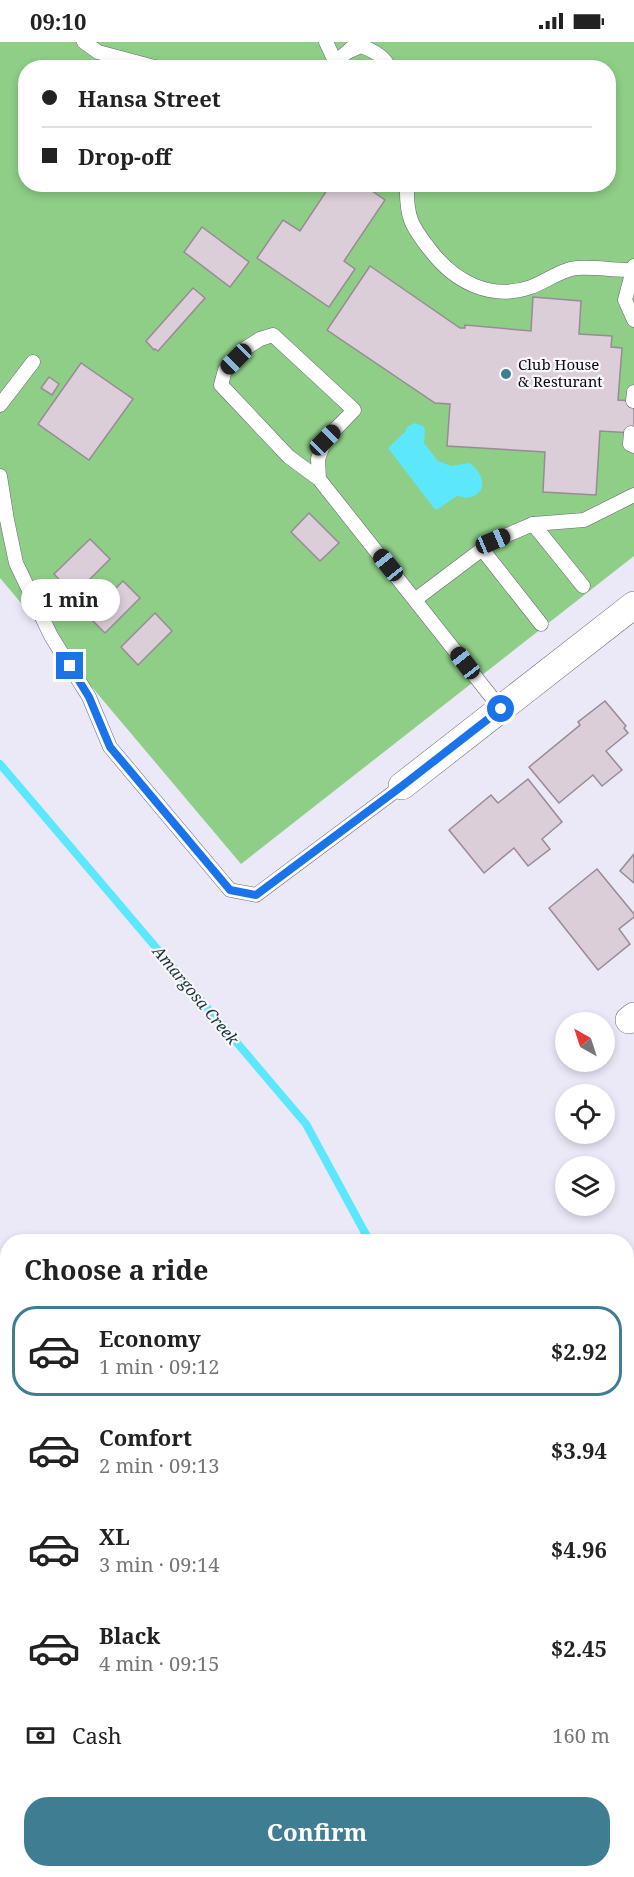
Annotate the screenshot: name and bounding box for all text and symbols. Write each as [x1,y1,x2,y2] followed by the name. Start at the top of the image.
[30,6,86,36] text: 09:10
[78,83,221,113] text: Hansa Street
[78,141,171,171] text: Drop-off
[217,340,255,378] car
[518,354,603,391] place label: Club House & Resturant
[499,367,513,381] marker: Club House & Resturant
[306,421,344,459] car
[473,526,513,556] car
[370,545,406,585] car
[20,579,119,621] callout: 1 min
[42,586,99,613] text: 1 min
[447,643,483,683] car
[56,652,83,679] route end
[487,695,514,722] route start
[147,940,245,1050] water label: Amargosa Creek
[555,1012,615,1072] north arrow
[555,1012,615,1216] map controls
[555,1084,615,1144] button: locate
[555,1156,615,1216] button: layers
[24,1251,209,1288] text: Choose a ride
[99,1323,201,1353] text: Economy
[27,1324,81,1378] icon: car
[551,1336,607,1366] text: $2.92
[99,1353,219,1380] text: 1 min · 09:12
[99,1422,192,1452] text: Comfort
[27,1423,81,1477] icon: car
[551,1435,607,1465] text: $3.94
[99,1452,219,1479] text: 2 min · 09:13
[99,1521,130,1551] text: XL
[27,1522,81,1576] icon: car
[551,1534,607,1564] text: $4.96
[99,1551,219,1578] text: 3 min · 09:14
[99,1620,160,1650] text: Black
[27,1621,81,1675] icon: car
[551,1633,607,1663] text: $2.45
[99,1650,219,1677] text: 4 min · 09:15
[24,1719,57,1752] icon: cash
[72,1720,122,1750] text: Cash
[552,1722,610,1749] text: 160 m
[24,1797,610,1866] button: Confirm

